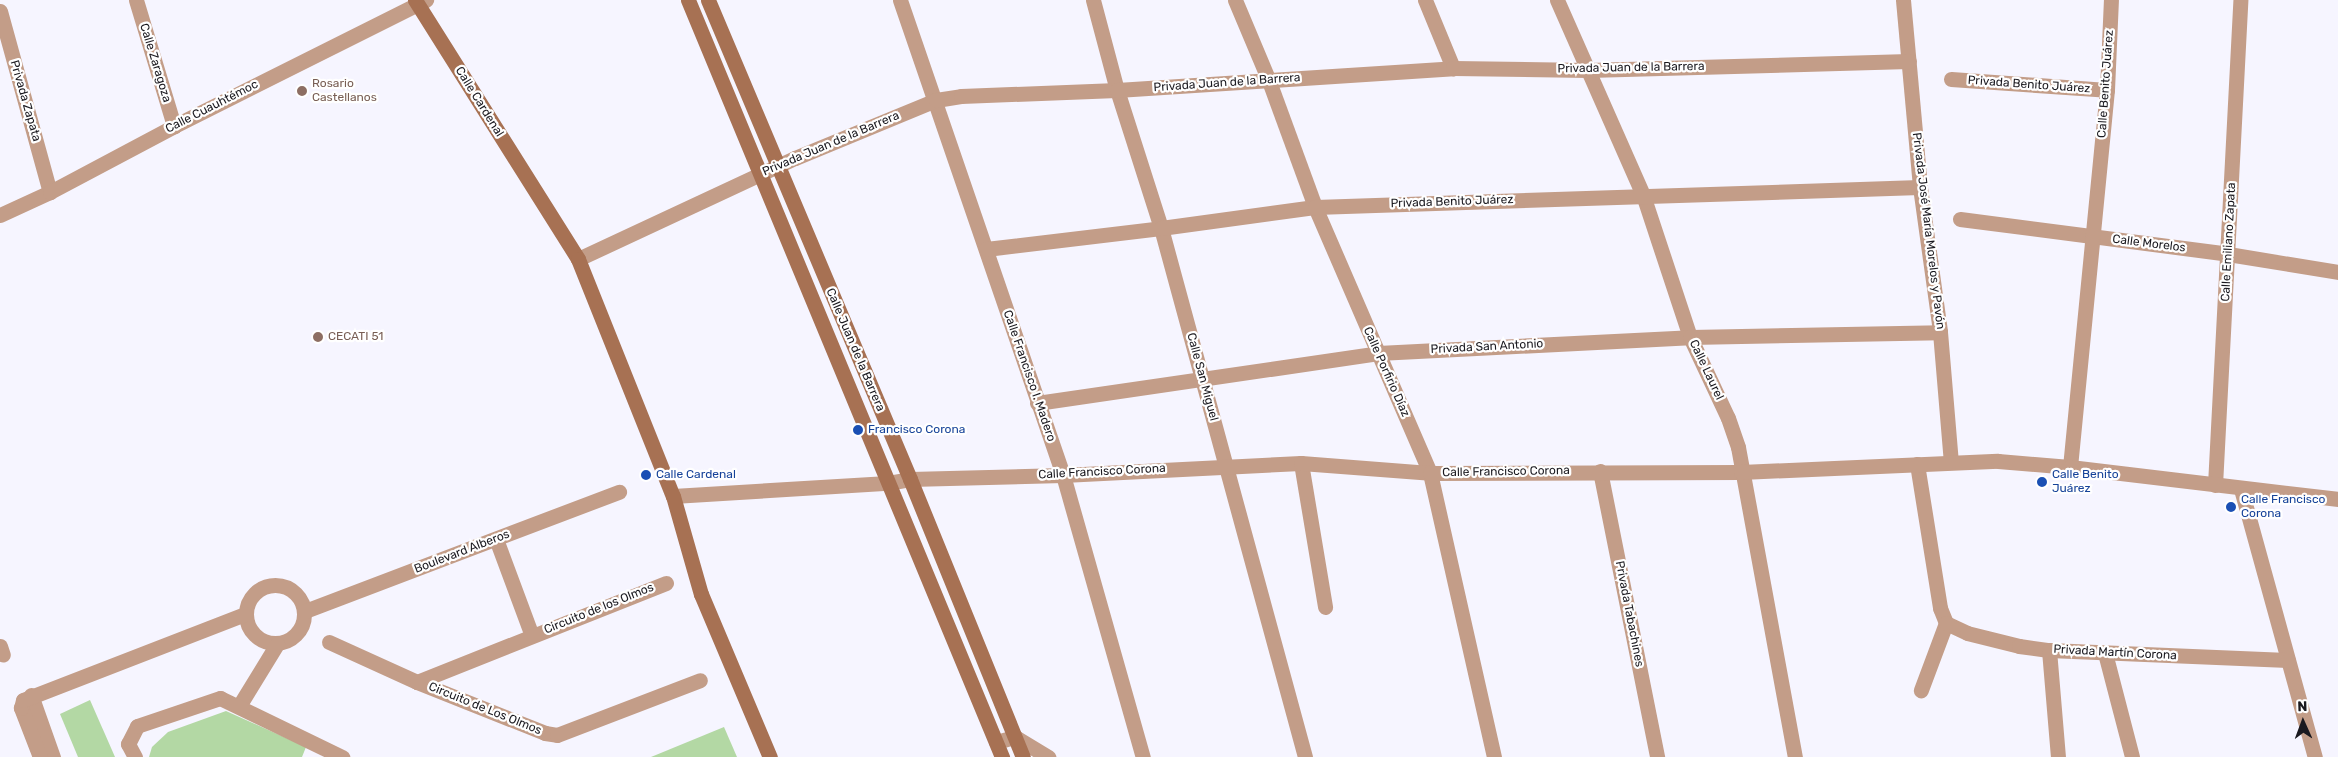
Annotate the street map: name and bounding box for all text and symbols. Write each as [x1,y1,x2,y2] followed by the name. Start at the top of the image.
[136,22,174,104] street label: Calle Zaragoza
[2095,30,2117,138] street label: Calle Benito Juárez
[7,59,43,143] street label: Privada Zapata
[1557,60,1705,76] street label: Privada Juan de la Barrera
[452,64,506,140] street label: Calle Cardenal
[1153,71,1301,95] street label: Privada Juan de la Barrera
[1967,74,2091,96] street label: Privada Benito Juárez
[163,77,261,137] street label: Calle Cuauhtémoc
[312,77,377,105] place label: Rosario Castellanos
[296,85,308,97] marker: Rosario Castellanos
[760,109,902,179] street label: Privada Juan de la Barrera
[1909,131,1947,331] street label: Privada José María Morelos y Pavón
[2219,182,2239,302] street label: Calle Emiliano Zapata
[1390,193,1514,211] street label: Privada Benito Juárez
[2112,232,2186,256] street label: Calle Morelos
[822,286,888,414] street label: Calle Juan de la Barrera
[1000,308,1058,444] street label: Calle Francisco I. Madero
[1360,325,1412,419] street label: Calle Porfirio Díaz
[328,330,383,344] place label: CECATI 51
[312,331,324,343] marker: CECATI 51
[1183,331,1221,423] street label: Calle San Miguel
[1430,337,1544,357] street label: Privada San Antonio
[1686,338,1726,402] street label: Calle Laurel
[868,423,965,437] place label: Francisco Corona
[852,424,864,436] marker: Francisco Corona
[1038,461,1166,483] street label: Calle Francisco Corona
[1442,464,1570,480] street label: Calle Francisco Corona
[656,468,736,482] place label: Calle Cardenal
[2052,468,2119,496] place label: Calle Benito Juárez
[640,469,652,481] marker: Calle Cardenal
[2036,476,2048,488] marker: Calle Benito Juárez
[2241,493,2325,521] place label: Calle Francisco Corona
[2225,501,2237,513] marker: Calle Francisco Corona
[412,527,512,577] street label: Boulevard Alberos
[1612,560,1646,668] street label: Privada Tabachines
[542,580,656,638] street label: Circuito de los Olmos
[2053,643,2177,663] street label: Privada Martín Corona
[426,680,544,738] street label: Circuito de Los Olmos
[2278,697,2328,747] north arrow
[2297,698,2308,715] text: N

